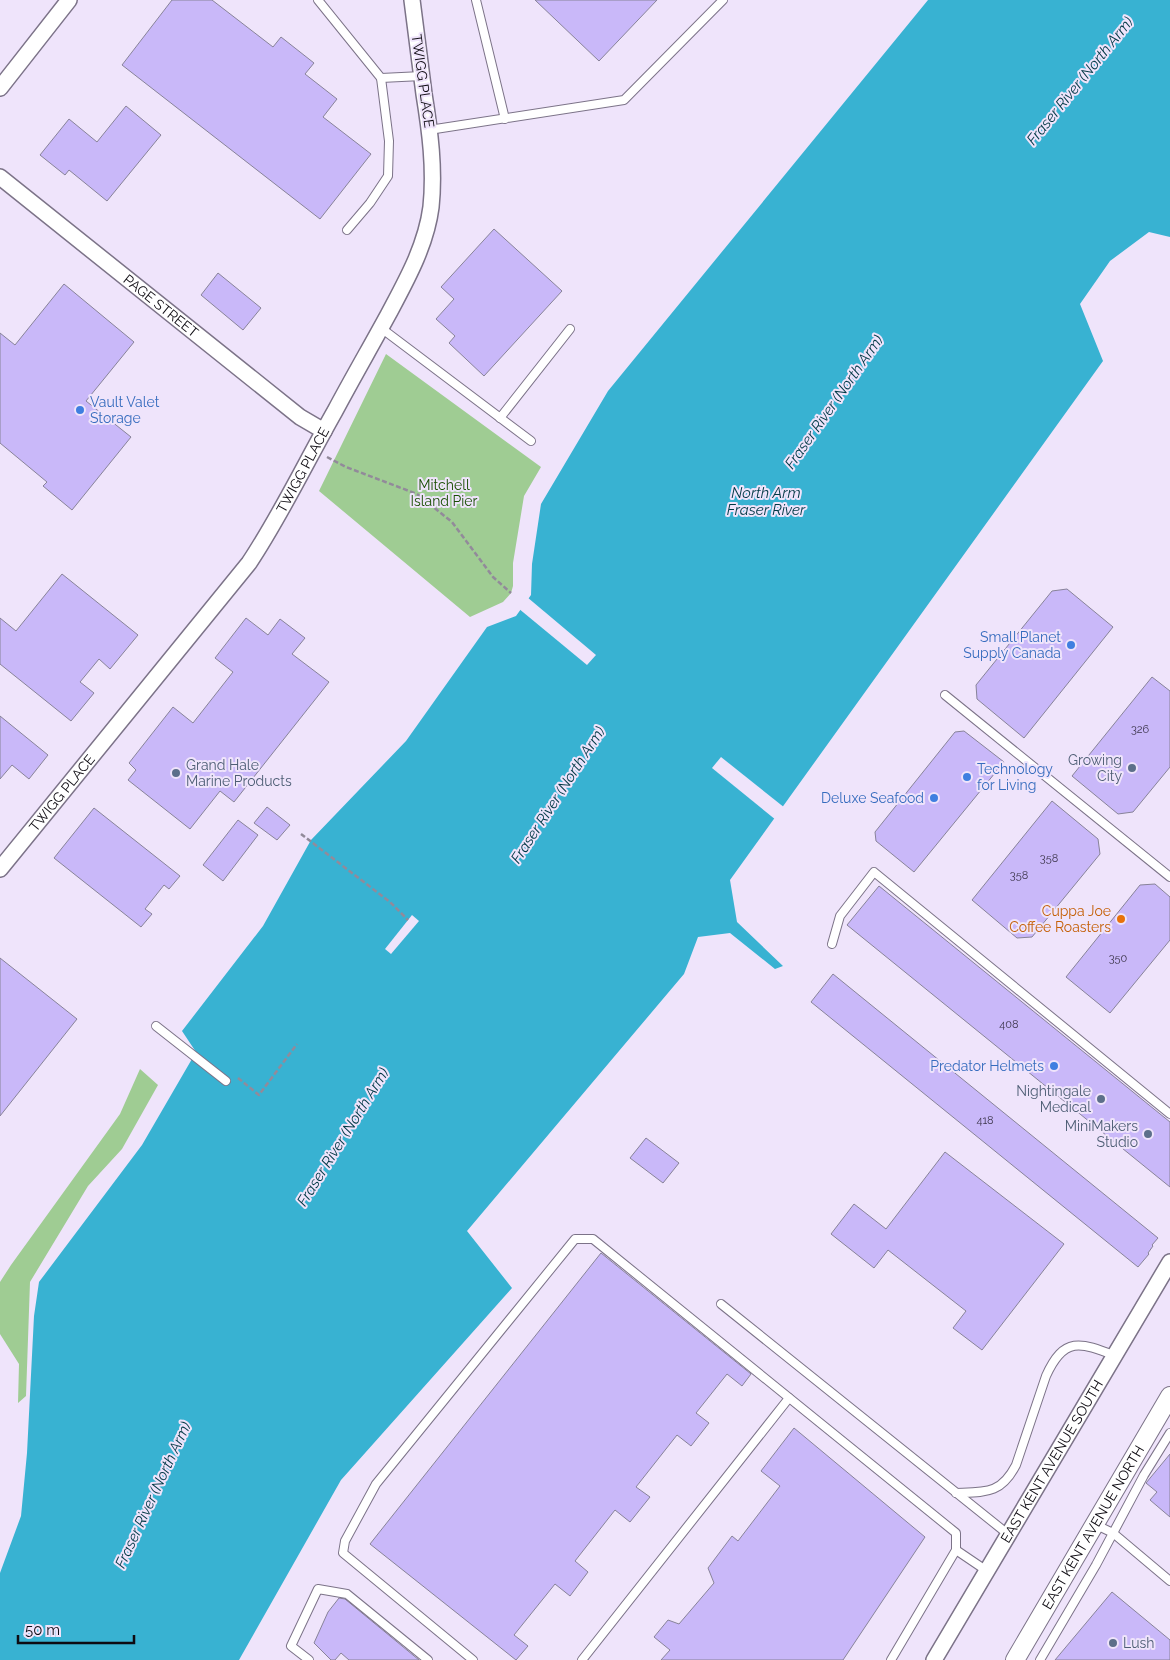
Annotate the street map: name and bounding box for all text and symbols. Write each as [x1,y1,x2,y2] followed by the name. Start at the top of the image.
[1023,13,1137,149] water label: Fraser River (North Arm)
[409,33,437,129] street label: TWIGG PLACE
[120,271,202,341] street label: PAGE STREET
[781,332,887,472] water label: Fraser River (North Arm)
[90,394,160,426] place label: Vault Valet Storage
[74,404,86,416] marker: Vault Valet Storage
[273,425,332,515] street label: TWIGG PLACE
[411,477,478,509] park label: Mitchell Island Pier
[727,484,806,519] water label: North Arm Fraser River
[963,629,1061,661] place label: Small Planet Supply Canada
[1065,639,1077,651] marker: Small Planet Supply Canada
[507,723,609,867] water label: Fraser River (North Arm)
[1131,723,1149,736] house number: 326
[26,751,98,835] street label: TWIGG PLACE
[1068,752,1122,784] place label: Growing City
[186,757,292,789] place label: Grand Hale Marine Products
[977,761,1053,793] place label: Technology for Living
[1126,762,1138,774] marker: Growing City
[170,767,182,779] marker: Grand Hale Marine Products
[961,771,973,783] marker: Technology for Living
[821,790,924,806] place label: Deluxe Seafood
[928,792,940,804] marker: Deluxe Seafood
[1040,852,1058,865] house number: 358
[1010,869,1028,882] house number: 358
[1009,903,1111,935] place label: Cuppa Joe Coffee Roasters
[1115,913,1127,925] marker: Cuppa Joe Coffee Roasters
[1109,952,1128,965] house number: 350
[999,1018,1019,1031] house number: 408
[930,1058,1044,1074] place label: Predator Helmets
[1048,1060,1060,1072] marker: Predator Helmets
[293,1065,393,1209] water label: Fraser River (North Arm)
[1016,1083,1091,1115] place label: Nightingale Medical
[1095,1093,1107,1105] marker: Nightingale Medical
[976,1114,994,1127] house number: 418
[1065,1118,1138,1150] place label: MiniMakers Studio
[1142,1128,1154,1140] marker: MiniMakers Studio
[997,1377,1106,1546] street label: EAST KENT AVENUE SOUTH
[111,1419,195,1571] water label: Fraser River (North Arm)
[1039,1442,1147,1612] street label: EAST KENT AVENUE NORTH
[18,1612,134,1644] scale bar
[25,1621,60,1639] text: 50 m
[1123,1635,1154,1651] place label: Lush
[1107,1637,1119,1649] marker: Lush

